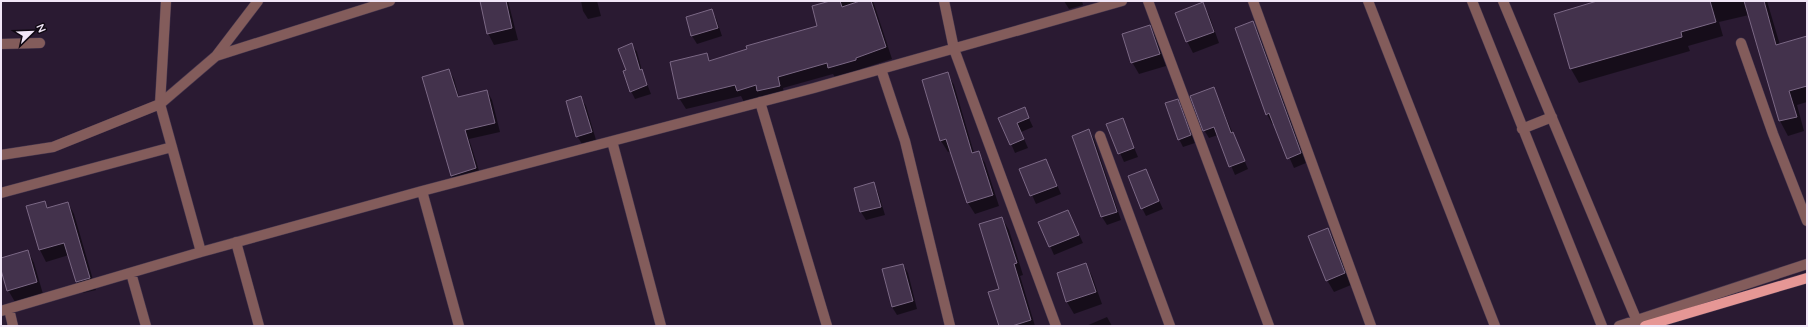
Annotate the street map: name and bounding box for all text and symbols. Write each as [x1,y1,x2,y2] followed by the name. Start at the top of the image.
[12,12,52,52] north arrow
[33,22,49,35] text: N

